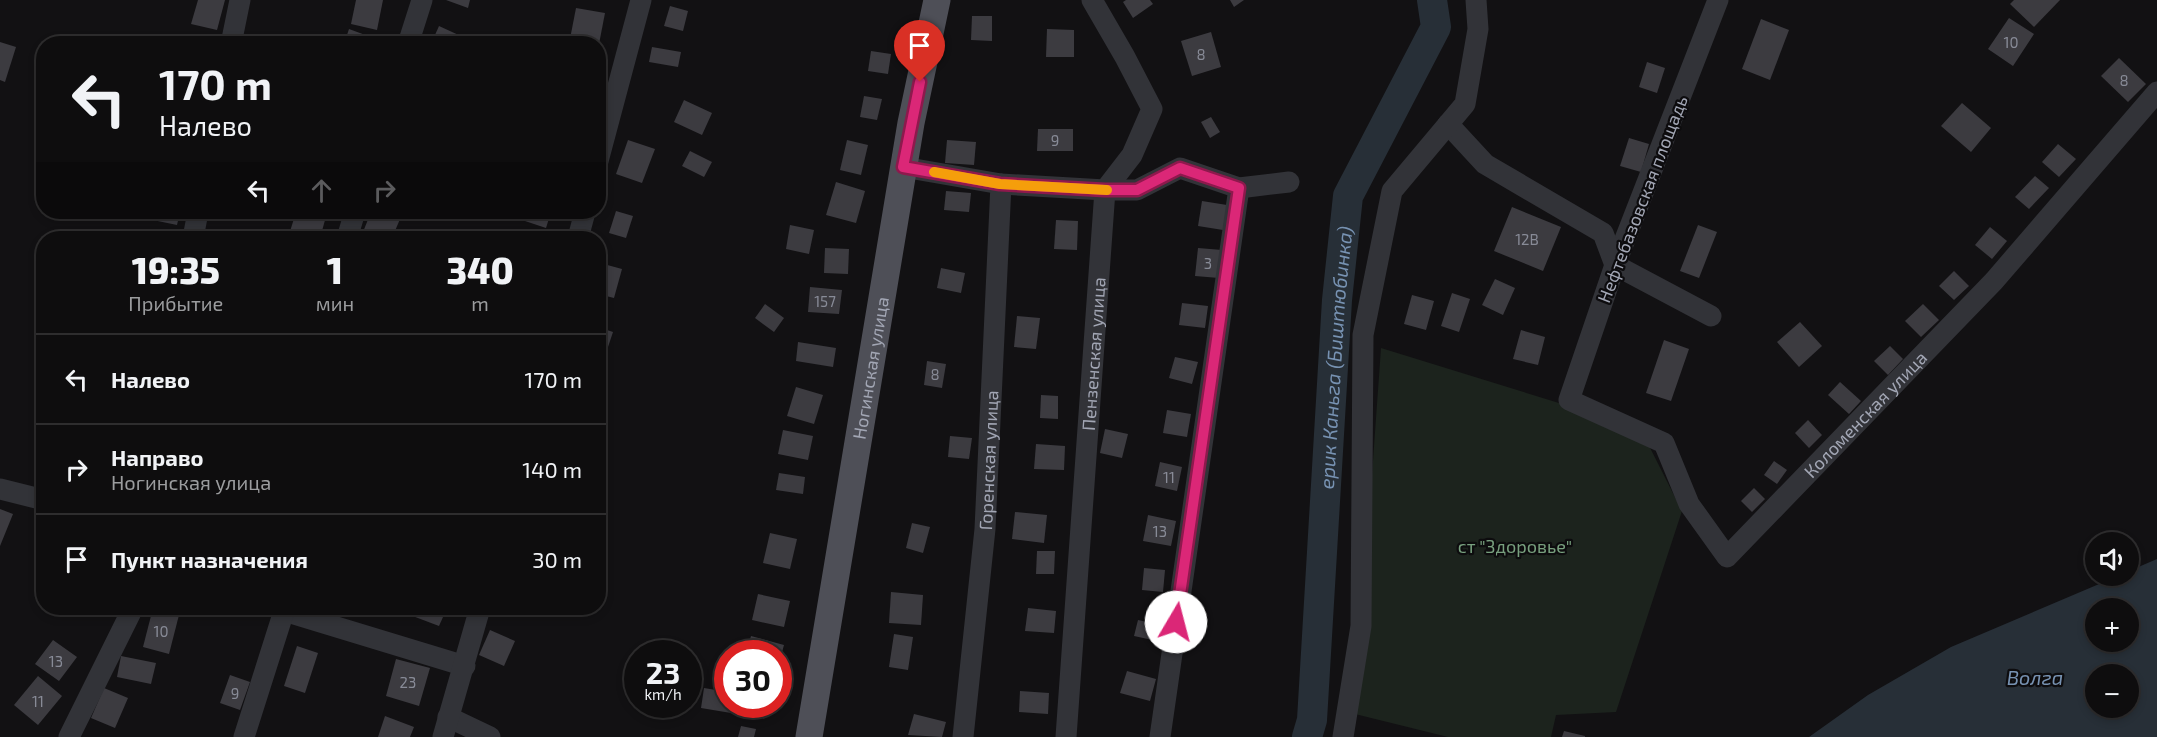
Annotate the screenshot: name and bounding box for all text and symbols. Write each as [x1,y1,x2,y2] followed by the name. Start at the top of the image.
[894,20,945,82] pin
[903,29,936,62] icon: arrive
[2003,33,2019,51] house number: 10
[1196,45,1206,63] house number: 8
[159,58,272,108] text: 170 m
[60,60,138,138] icon: left
[2119,71,2129,89] house number: 8
[1592,92,1692,306] street label: Нефтебазовская площадь
[159,109,252,141] text: Налево
[1051,131,1059,149] house number: 9
[242,174,275,207] icon: left
[305,174,338,207] icon: ahead
[368,174,401,207] icon: right
[1314,225,1357,490] water label: ерик Каньга (Биштюбинка)
[1515,230,1539,248] house number: 12В
[132,248,220,291] text: 19:35
[327,248,343,291] text: 1
[446,248,514,291] text: 340
[1204,254,1212,272] house number: 3
[1077,276,1110,432] street label: Пензенская улица
[128,291,223,315] text: Прибытие
[316,291,354,315] text: мин
[471,291,489,315] text: m
[814,292,836,310] house number: 157
[848,295,893,441] street label: Ногинская улица
[1799,346,1931,482] street label: Коломенская улица
[60,363,93,396] icon: left
[930,365,940,383] house number: 8
[111,366,190,392] text: Налево
[525,366,582,392] text: 170 m
[974,390,1002,531] street label: Горенская улица
[111,444,204,470] text: Направо
[60,453,93,486] icon: right
[522,456,582,482] text: 140 m
[1163,468,1175,486] house number: 11
[111,470,271,494] text: Ногинская улица
[1153,522,1167,540] house number: 13
[2085,532,2139,718] map controls
[2085,532,2139,586] button: sound
[1458,535,1572,557] park label: ст "Здоровье"
[60,543,93,576] icon: arrive
[111,546,308,572] text: Пункт назначения
[532,546,582,572] text: 30 m
[1144,590,1208,654] position arrow
[2085,598,2139,652] button: +
[153,622,169,640] house number: 10
[714,640,792,718] speed limit sign: 30
[49,652,63,670] house number: 13
[646,654,680,690] text: 23
[2085,664,2139,718] button: −
[2007,665,2063,689] water label: Волга
[400,673,416,691] house number: 23
[231,684,239,702] house number: 9
[644,685,682,703] text: km/h
[32,692,44,710] house number: 11

